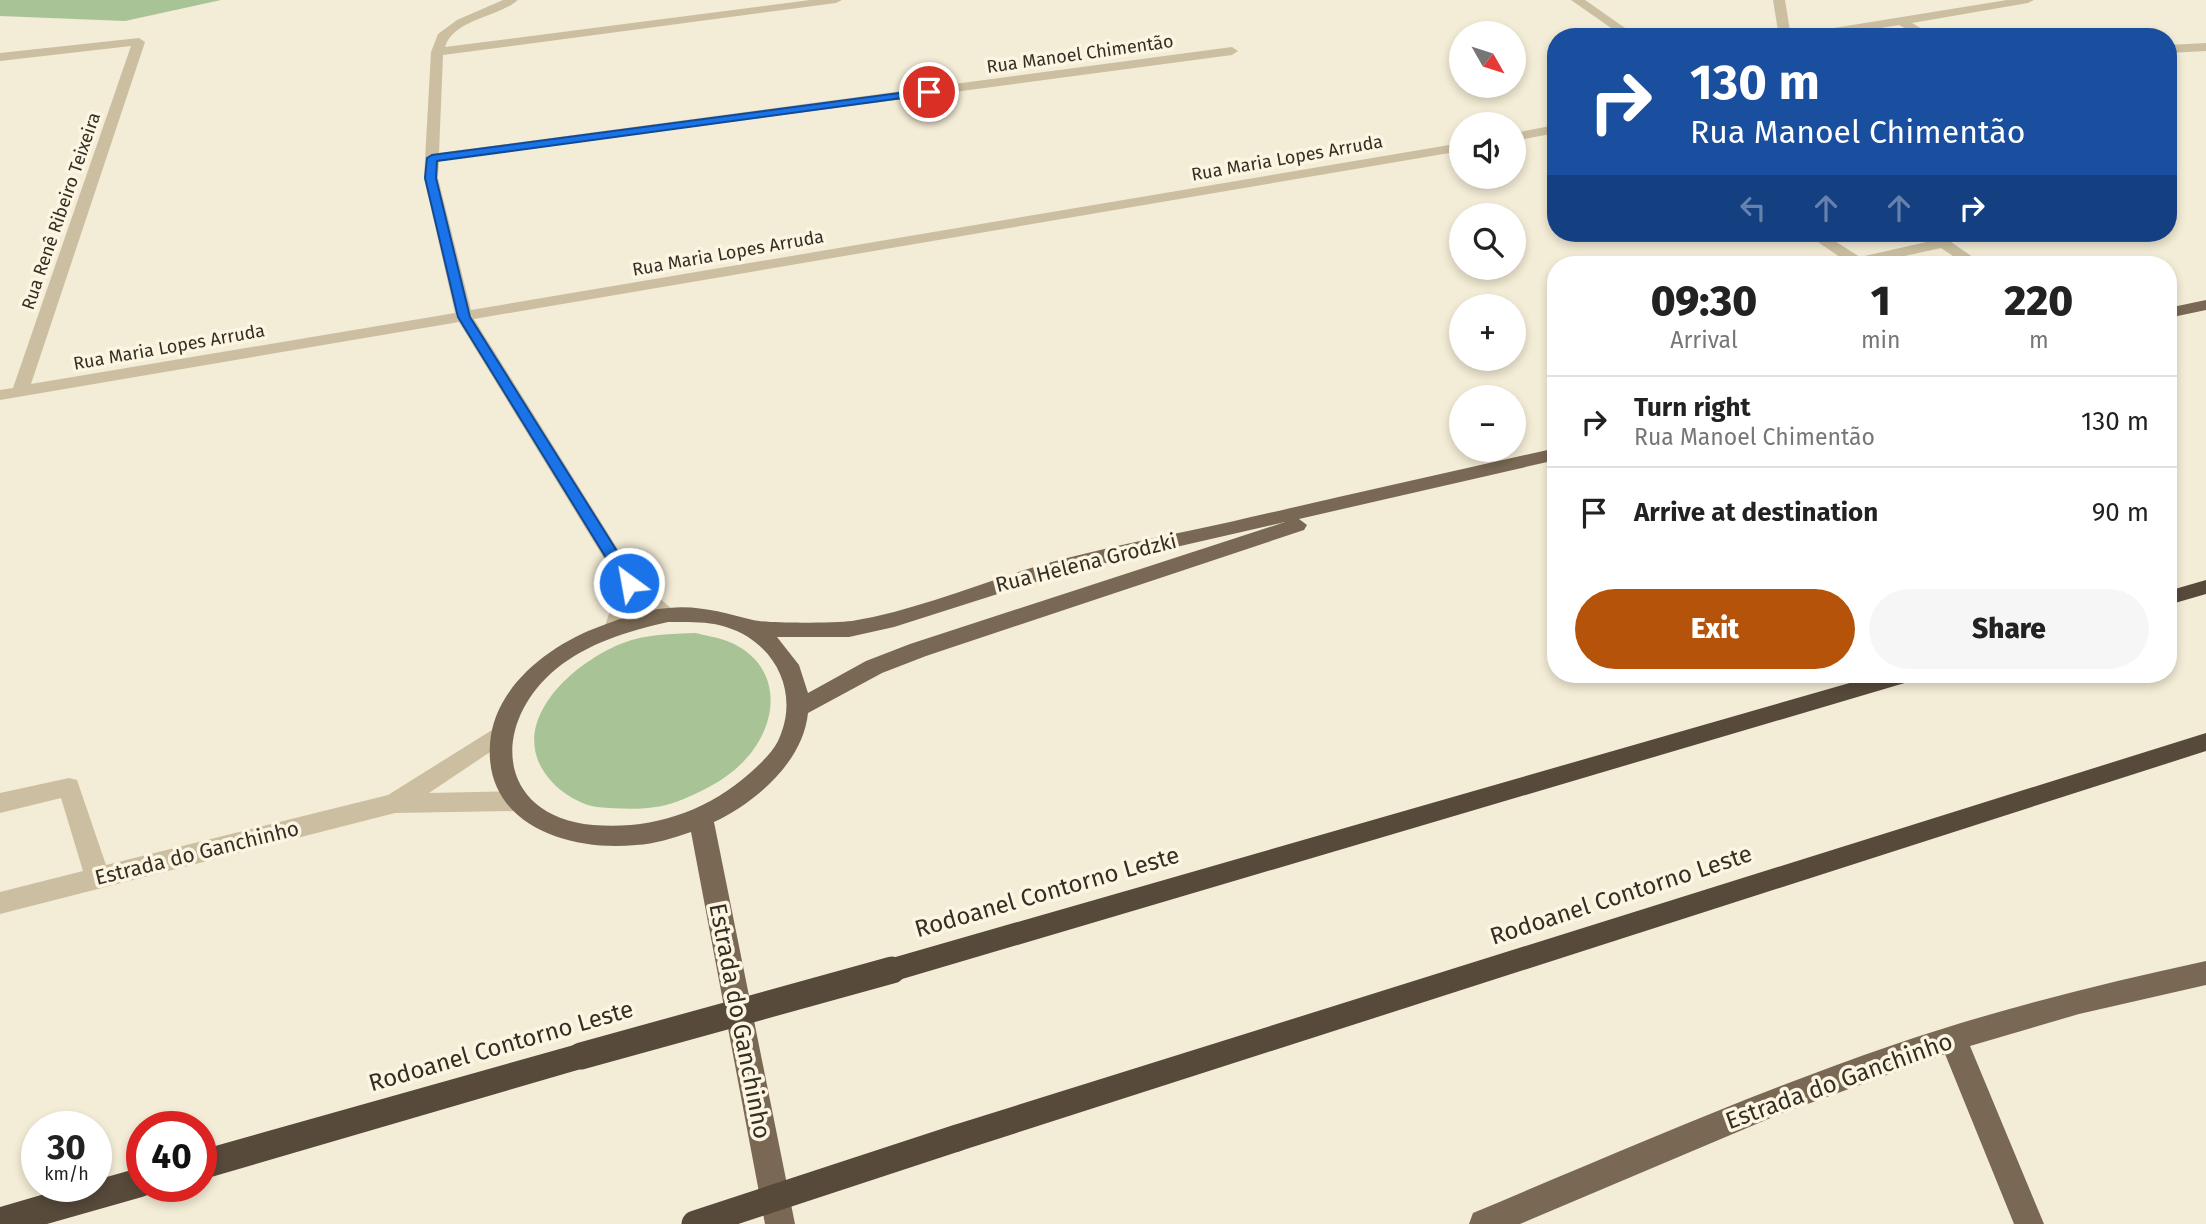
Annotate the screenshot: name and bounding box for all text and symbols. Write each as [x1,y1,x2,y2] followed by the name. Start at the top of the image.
[1449,21,1526,98] north arrow
[1449,21,1526,462] map controls
[985,30,1175,78] street label: Rua Manoel Chimentão
[1690,53,1820,112] text: 130 m
[1575,56,1666,147] icon: right
[899,62,959,122] pin
[910,73,948,111] icon: arrive
[17,109,105,313] street label: Rua Renê Ribeiro Teixeira
[1449,112,1526,189] button: sound
[1690,113,2025,151] text: Rua Manoel Chimentão
[1189,130,1385,186] street label: Rua Maria Lopes Arruda
[1734,189,1772,227] icon: left
[1807,189,1845,227] icon: ahead
[1880,189,1918,227] icon: ahead
[1953,189,1991,227] icon: right
[1449,203,1526,280] button: search
[630,225,826,281] street label: Rua Maria Lopes Arruda
[1651,276,1757,326] text: 09:30
[1871,276,1891,326] text: 1
[2004,276,2073,326] text: 220
[1449,294,1526,371] button: +
[71,319,267,375] street label: Rua Maria Lopes Arruda
[1670,326,1738,354] text: Arrival
[1861,326,1901,354] text: min
[2029,326,2049,354] text: m
[1449,385,1526,462] button: −
[1634,392,1751,423] text: Turn right
[1575,403,1613,441] icon: right
[2081,406,2149,437] text: 130 m
[1634,423,1875,451] text: Rua Manoel Chimentão
[1575,494,1613,532] icon: arrive
[1634,497,1878,528] text: Arrive at destination
[2092,497,2149,528] text: 90 m
[993,528,1179,598] street label: Rua Helena Grodzki
[592,546,666,620] position arrow
[1575,589,1855,669] button: Exit
[1869,589,2149,669] button: Share
[92,815,302,891] street label: Estrada do Ganchinho
[1486,839,1756,951] street label: Rodoanel Contorno Leste
[911,841,1183,943] street label: Rodoanel Contorno Leste
[703,901,777,1141] street label: Estrada do Ganchinho
[365,995,637,1097] street label: Rodoanel Contorno Leste
[1722,1027,1956,1135] street label: Estrada do Ganchinho
[126,1111,217,1202] speed limit sign: 40
[47,1126,86,1168] text: 30
[44,1163,89,1185] text: km/h

